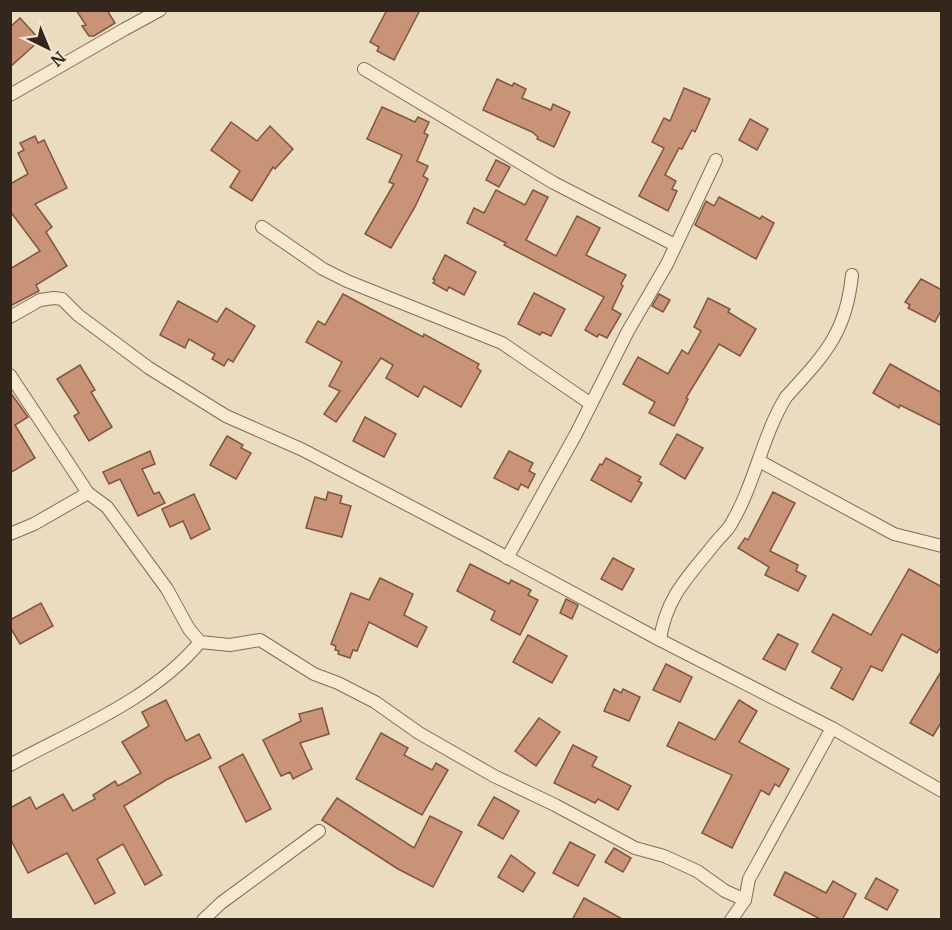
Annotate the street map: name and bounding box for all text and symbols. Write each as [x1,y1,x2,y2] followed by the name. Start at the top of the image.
[18,18,78,78] north arrow
[47,47,70,71] text: N

